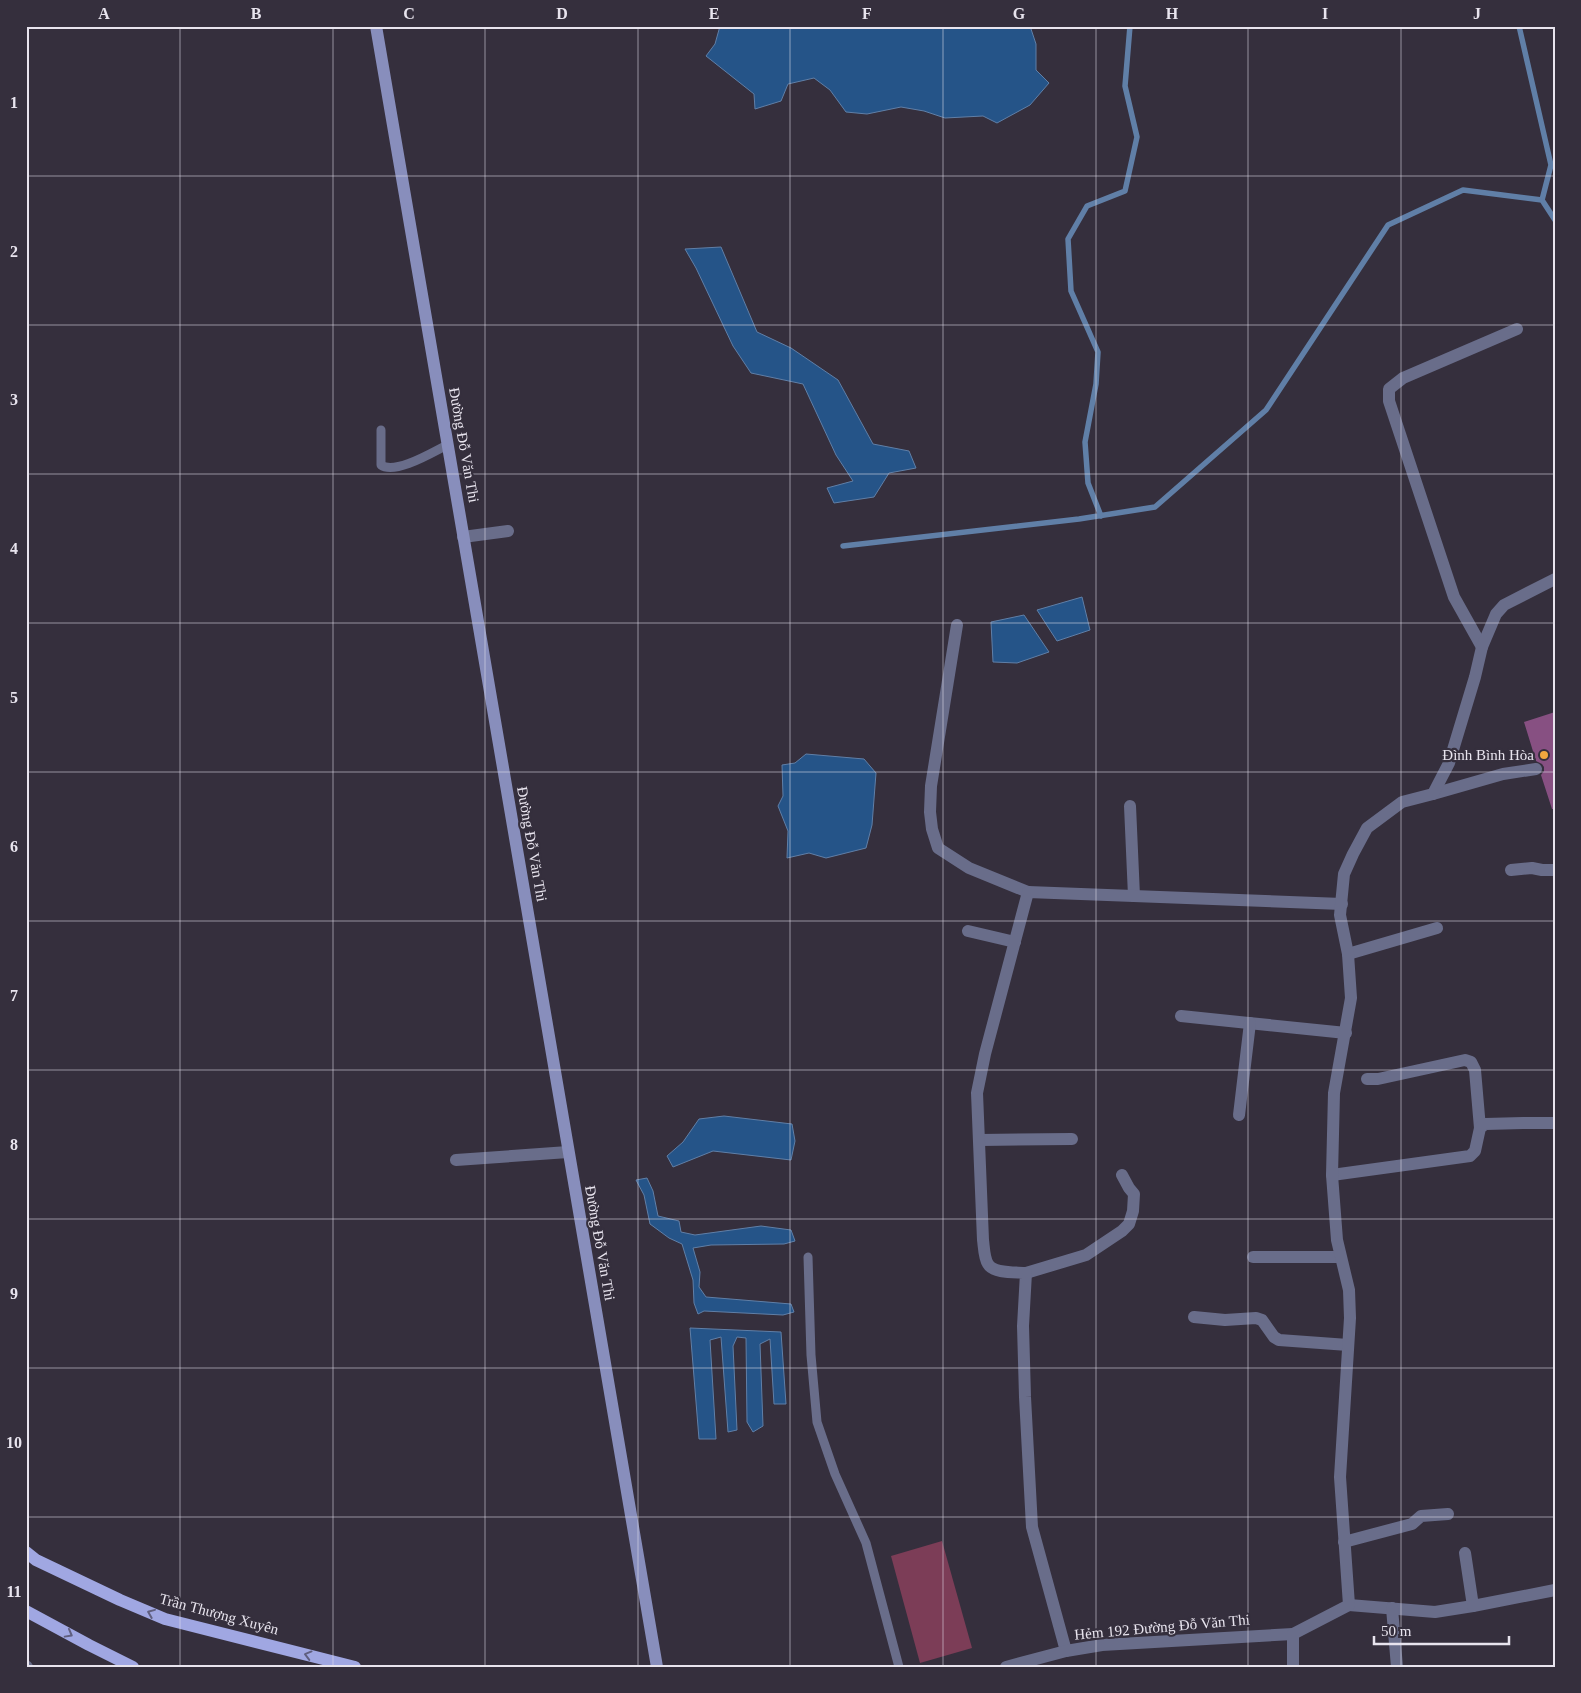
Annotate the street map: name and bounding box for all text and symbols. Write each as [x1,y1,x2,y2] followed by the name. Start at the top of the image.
[98,5,110,22] text: A
[251,5,262,22] text: B
[403,5,415,22] text: C
[556,5,568,22] text: D
[709,5,719,22] text: E
[862,5,872,22] text: F
[1013,5,1026,22] text: G
[1166,5,1179,22] text: H
[1322,5,1328,22] text: I
[1473,5,1481,22] text: J
[10,94,18,111] text: 1
[10,243,18,260] text: 2
[446,386,482,504] street label: Đường Đỗ Văn Thi
[10,391,18,408] text: 3
[10,540,18,557] text: 4
[10,689,18,706] text: 5
[1442,747,1534,763] place label: Đình Bình Hòa
[1538,749,1550,761] marker: Đình Bình Hòa
[514,785,550,903] street label: Đường Đỗ Văn Thi
[10,838,18,855] text: 6
[10,987,18,1004] text: 7
[10,1136,18,1153] text: 8
[582,1184,618,1302] street label: Đường Đỗ Văn Thi
[10,1285,18,1302] text: 9
[6,1434,22,1451] text: 10
[6,1583,22,1600] text: 11
[158,1590,281,1638] street label: Trần Thượng Xuyên
[147,1609,156,1620] one-way arrow
[1074,1611,1250,1643] street label: Hẻm 192 Đường Đỗ Văn Thi
[1374,1613,1508,1645] scale bar
[1381,1623,1412,1639] text: 50 m
[64,1628,73,1638] one-way arrow
[305,1650,313,1660] one-way arrow

